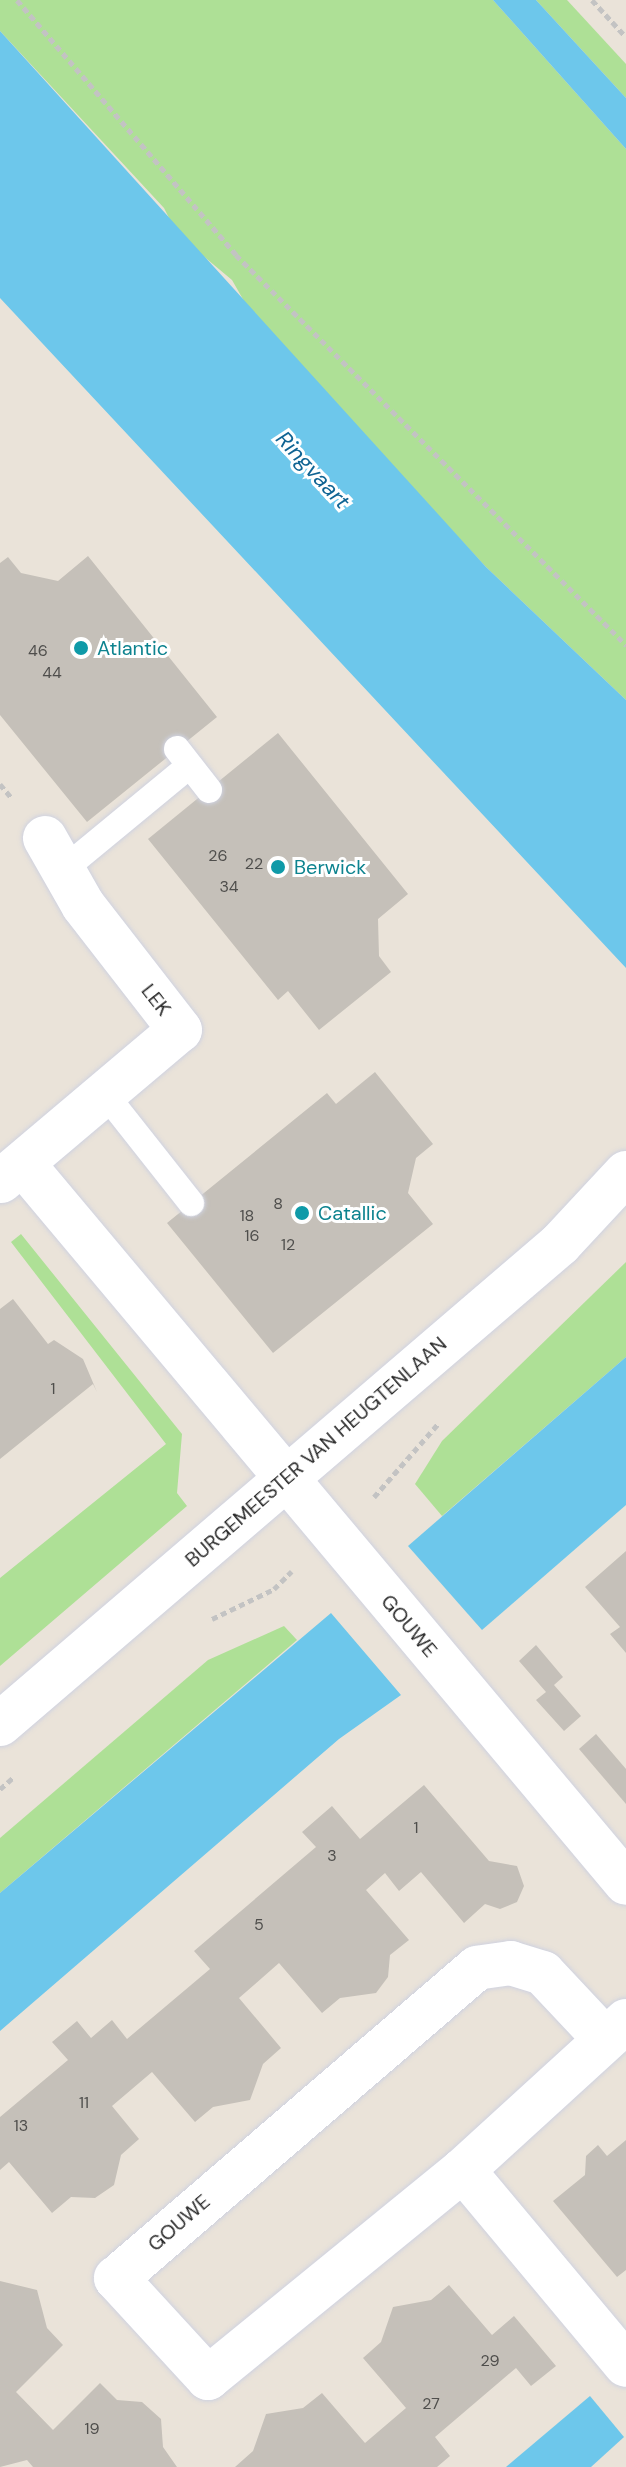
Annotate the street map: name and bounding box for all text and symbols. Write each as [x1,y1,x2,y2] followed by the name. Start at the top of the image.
[271,426,355,514] water label: Ringvaart
[97,636,168,660] place label: Atlantic
[72,639,90,657] marker: Atlantic
[28,641,48,661] house number: 46
[42,663,62,683] house number: 44
[208,846,228,866] house number: 26
[245,854,263,874] house number: 22
[294,855,366,879] place label: Berwick
[269,858,287,876] marker: Berwick
[219,877,239,897] house number: 34
[136,979,176,1021] street label: LEK
[273,1194,283,1214] house number: 8
[318,1201,387,1225] place label: Catallic
[293,1204,311,1222] marker: Catallic
[240,1206,254,1226] house number: 18
[244,1226,260,1246] house number: 16
[281,1235,295,1255] house number: 12
[181,1332,451,1572] street label: BURGEMEESTER VAN HEUGTENLAAN
[51,1379,55,1399] house number: 1
[376,1590,442,1662] street label: GOUWE
[414,1818,418,1838] house number: 1
[327,1846,337,1866] house number: 3
[254,1915,264,1935] house number: 5
[79,2093,89,2113] house number: 11
[14,2116,28,2136] house number: 13
[143,2190,215,2256] street label: GOUWE
[480,2351,500,2371] house number: 29
[422,2394,440,2414] house number: 27
[84,2419,100,2439] house number: 19

